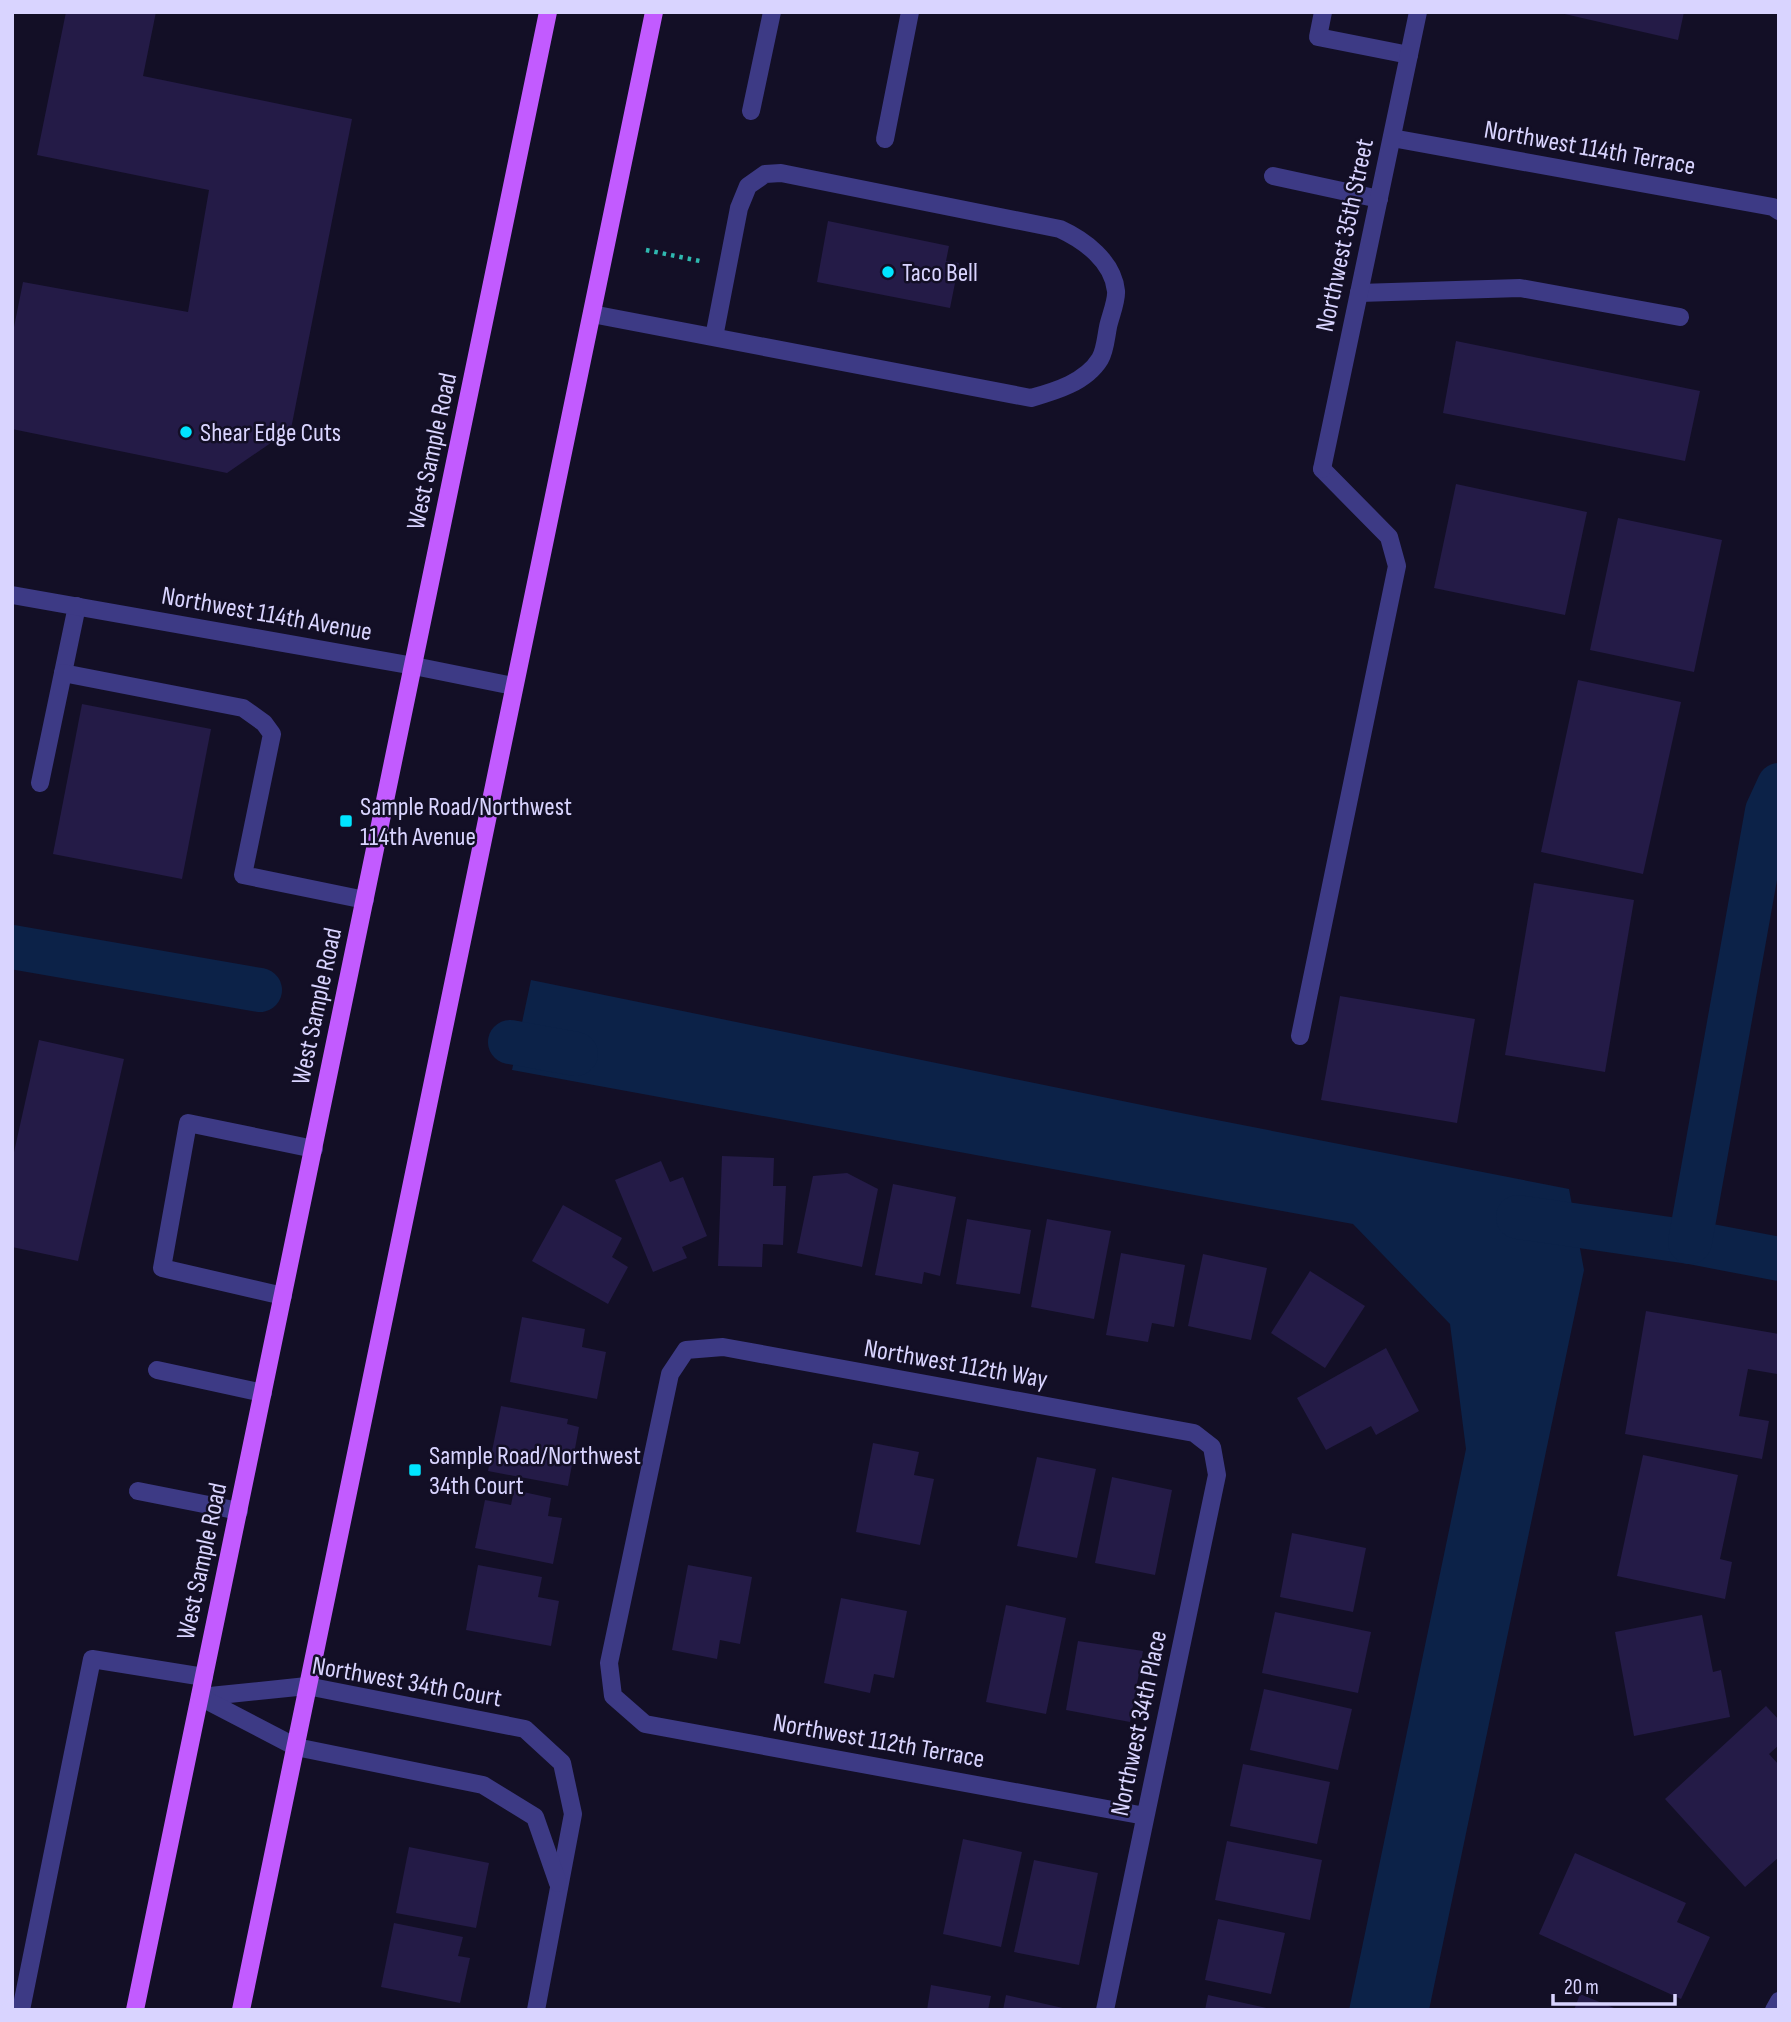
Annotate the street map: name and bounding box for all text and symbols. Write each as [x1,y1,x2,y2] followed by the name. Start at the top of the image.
[1482,115,1698,182] street label: Northwest 114th Terrace
[1310,136,1381,335] street label: Northwest 35th Street
[902,258,978,289] place label: Taco Bell
[880,264,896,280] marker: Taco Bell
[401,370,464,533] street label: West Sample Road
[200,418,341,449] place label: Shear Edge Cuts
[178,424,194,440] marker: Shear Edge Cuts
[159,581,374,648] street label: Northwest 114th Avenue
[360,792,572,853] place label: Sample Road/Northwest 114th Avenue
[338,813,354,829] marker: Sample Road/Northwest 114th Avenue
[286,925,349,1088] street label: West Sample Road
[862,1333,1050,1396] street label: Northwest 112th Way
[429,1441,641,1502] place label: Sample Road/Northwest 34th Court
[407,1462,423,1478] marker: Sample Road/Northwest 34th Court
[171,1480,234,1643] street label: West Sample Road
[1105,1628,1174,1819] street label: Northwest 34th Place
[310,1651,504,1714] street label: Northwest 34th Court
[771,1708,987,1775] street label: Northwest 112th Terrace
[1553,1962,1676,2006] scale bar
[1564,1975,1599,2000] text: 20 m

